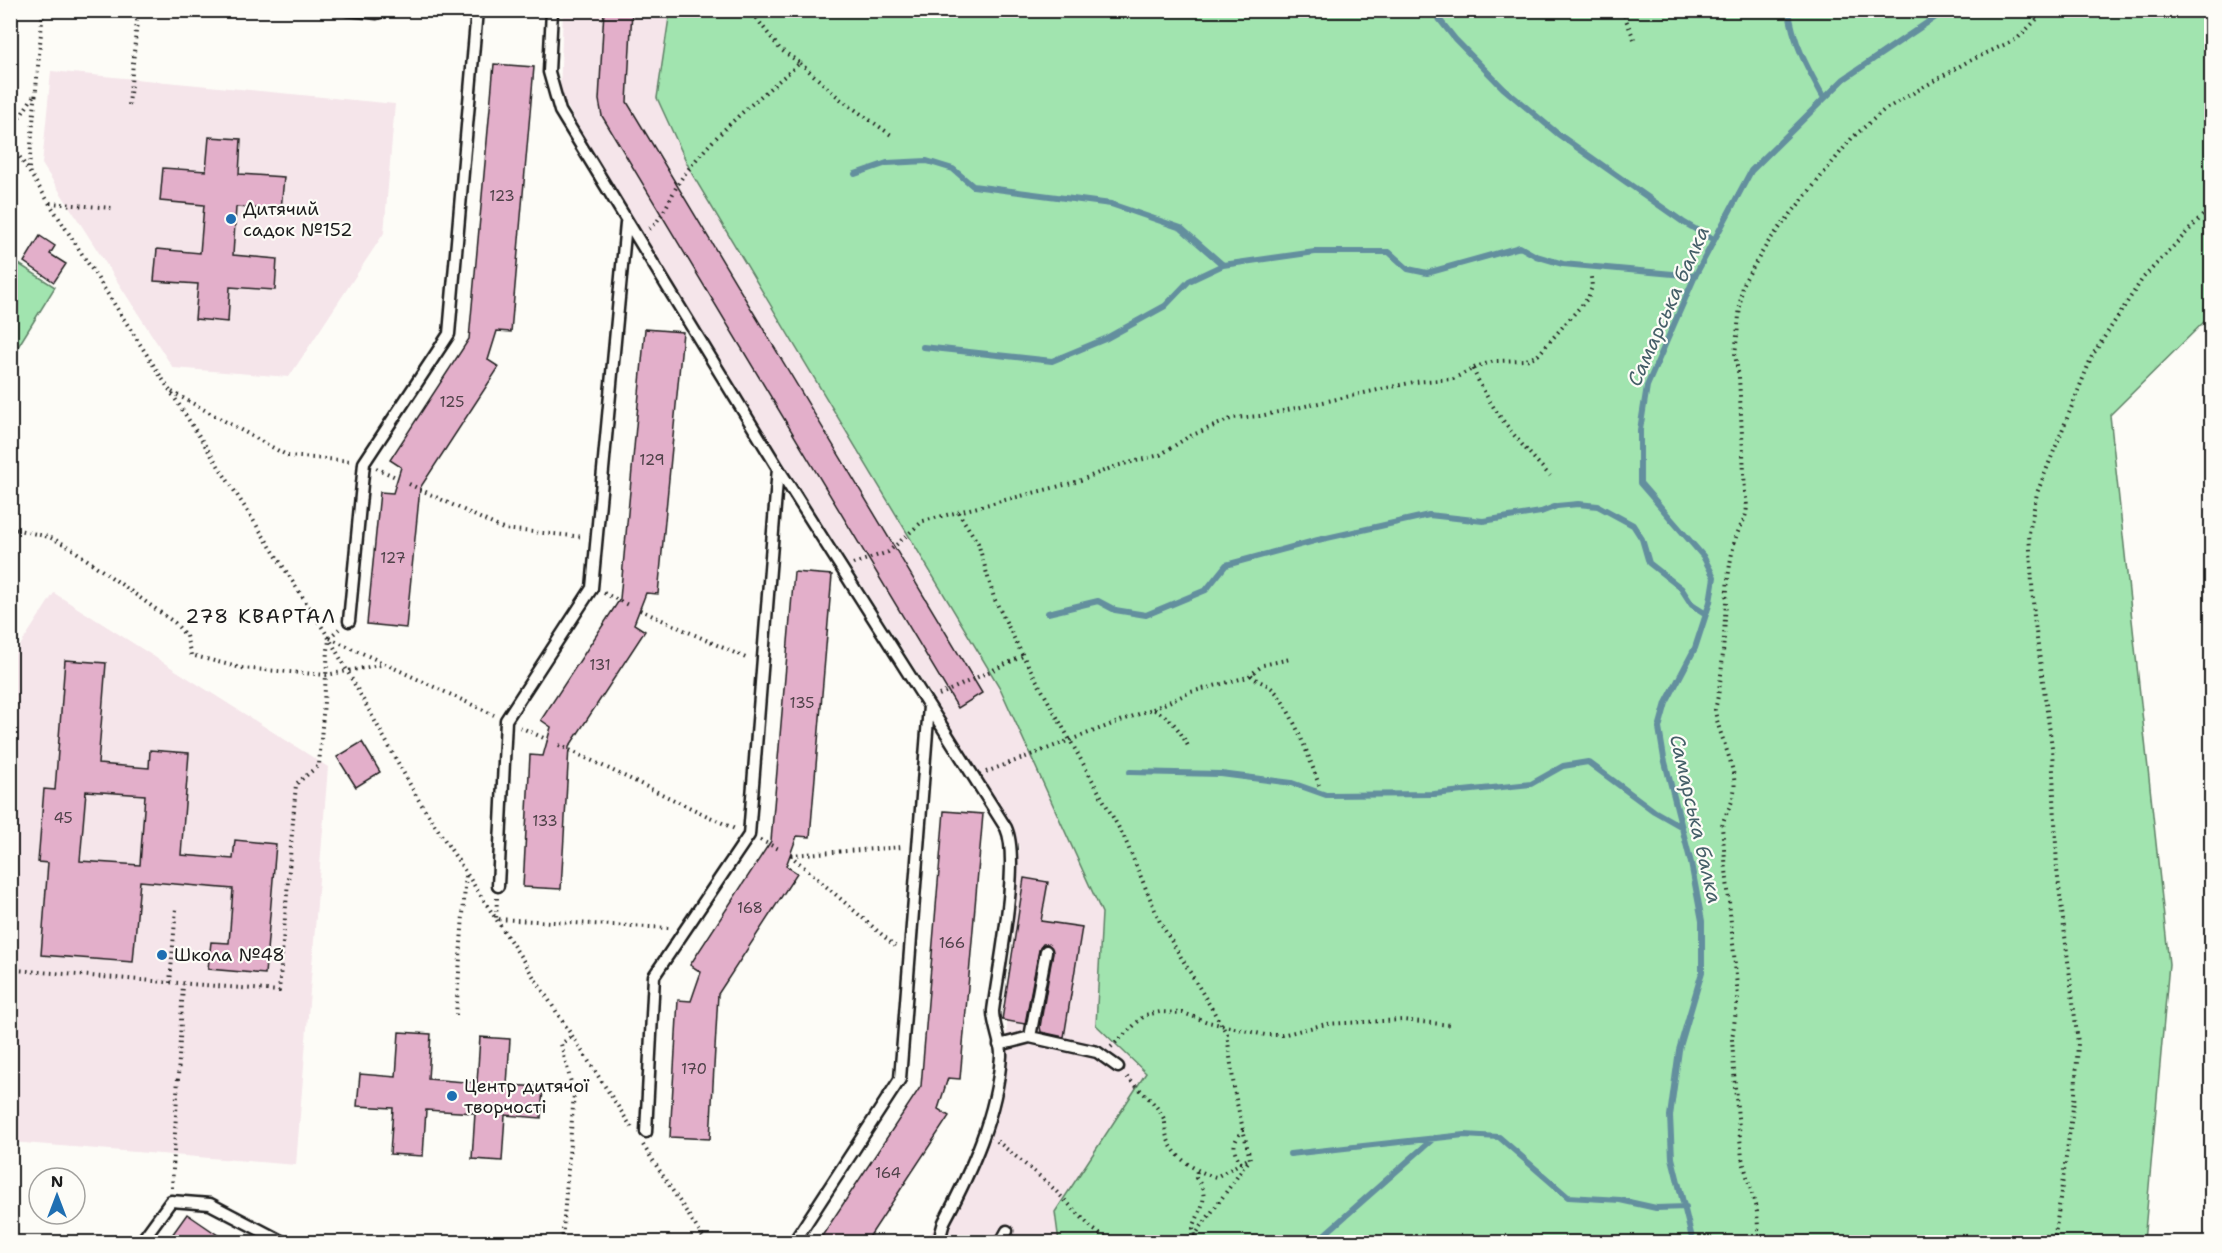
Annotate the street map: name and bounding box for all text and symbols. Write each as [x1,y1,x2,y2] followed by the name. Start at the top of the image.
[489,186,515,206] house number: 123
[243,197,353,242] place label: Дитячий садок №152
[224,212,238,226] marker: Дитячий садок №152
[1621,222,1715,390] water label: Самарська балка
[440,392,464,412] house number: 125
[639,450,665,470] house number: 129
[380,548,406,568] house number: 127
[185,603,337,629] district label: 278 КВАРТАЛ
[589,655,611,675] house number: 131
[790,693,814,713] house number: 135
[1664,732,1728,906] water label: Самарська балка
[53,808,73,828] house number: 45
[532,811,558,831] house number: 133
[737,898,763,918] house number: 168
[939,933,965,953] house number: 166
[174,943,285,967] place label: Школа №48
[155,948,169,962] marker: Школа №48
[681,1059,707,1079] house number: 170
[464,1074,590,1119] place label: Центр дитячої творчості
[445,1089,459,1103] marker: Центр дитячої творчості
[875,1163,901,1183] house number: 164
[27,1166,87,1226] north arrow
[51,1171,63,1192] text: N

